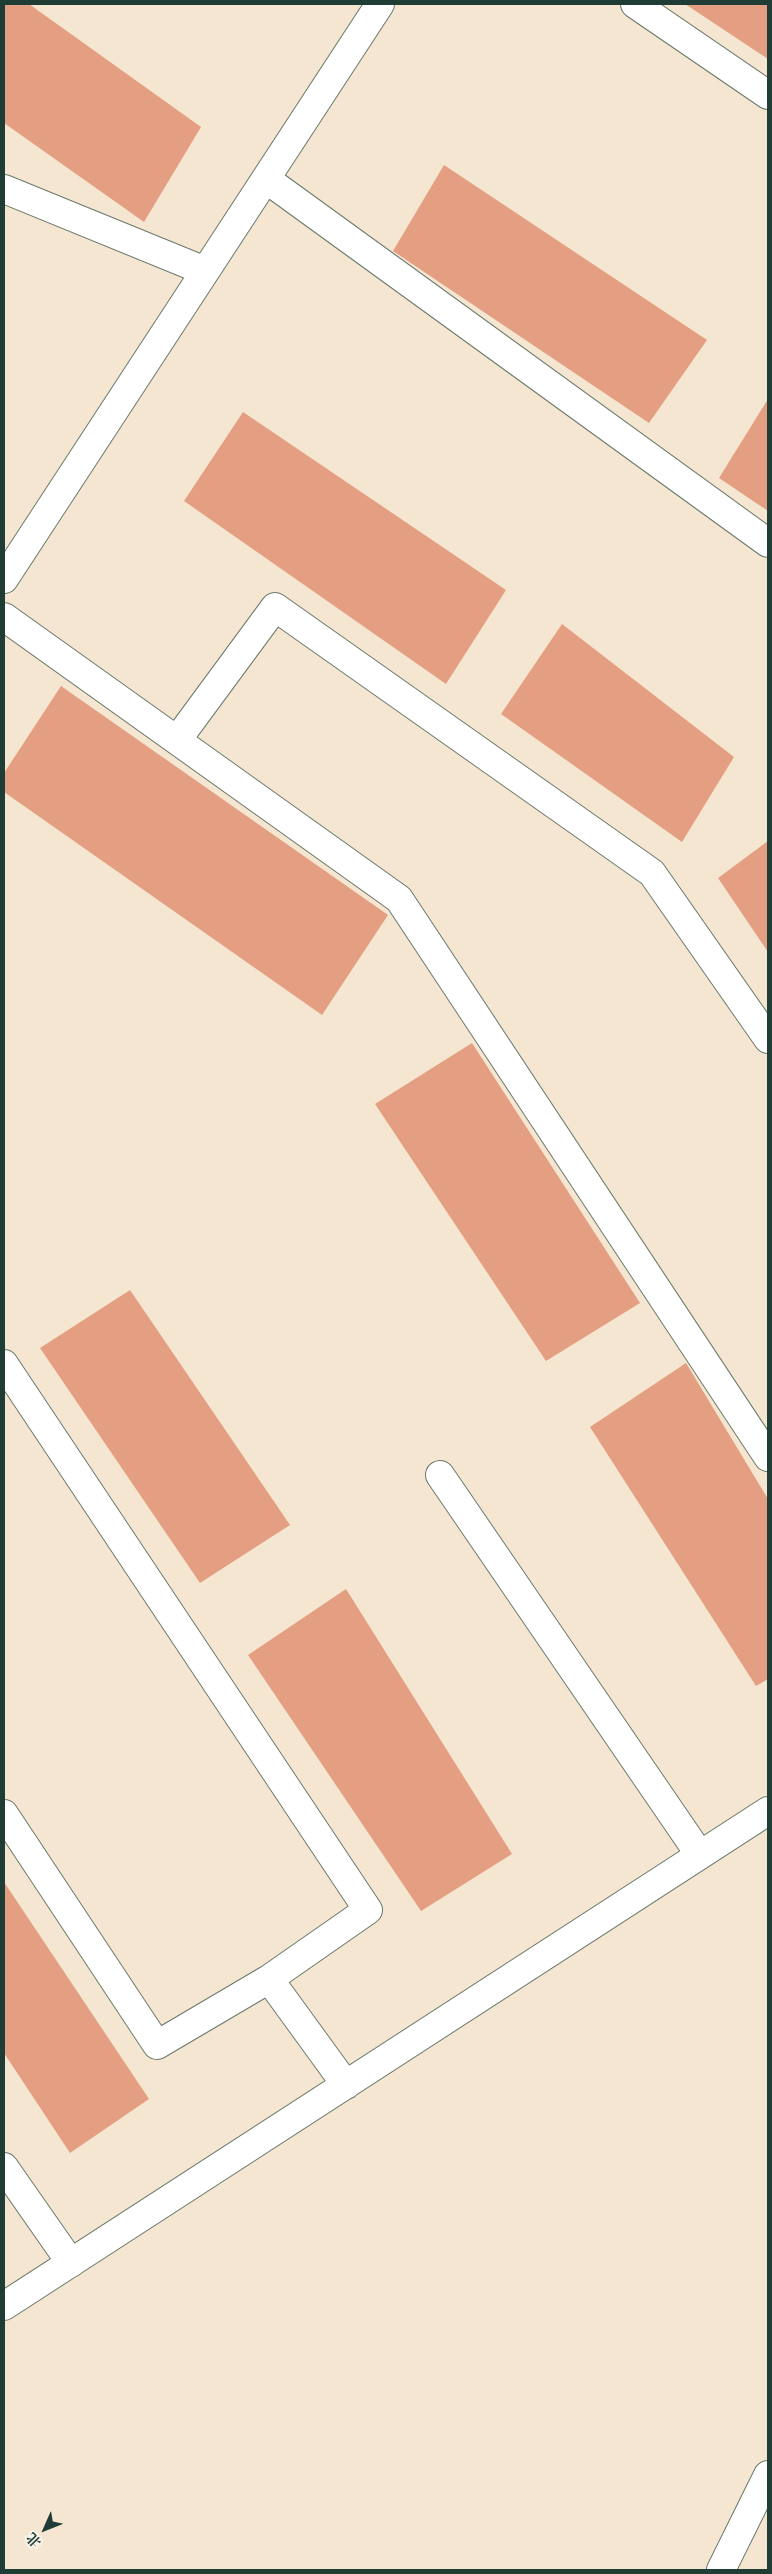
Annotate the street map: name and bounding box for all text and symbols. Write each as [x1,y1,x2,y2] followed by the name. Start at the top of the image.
[20,2504,70,2554] north arrow
[23,2529,45,2551] text: 北

